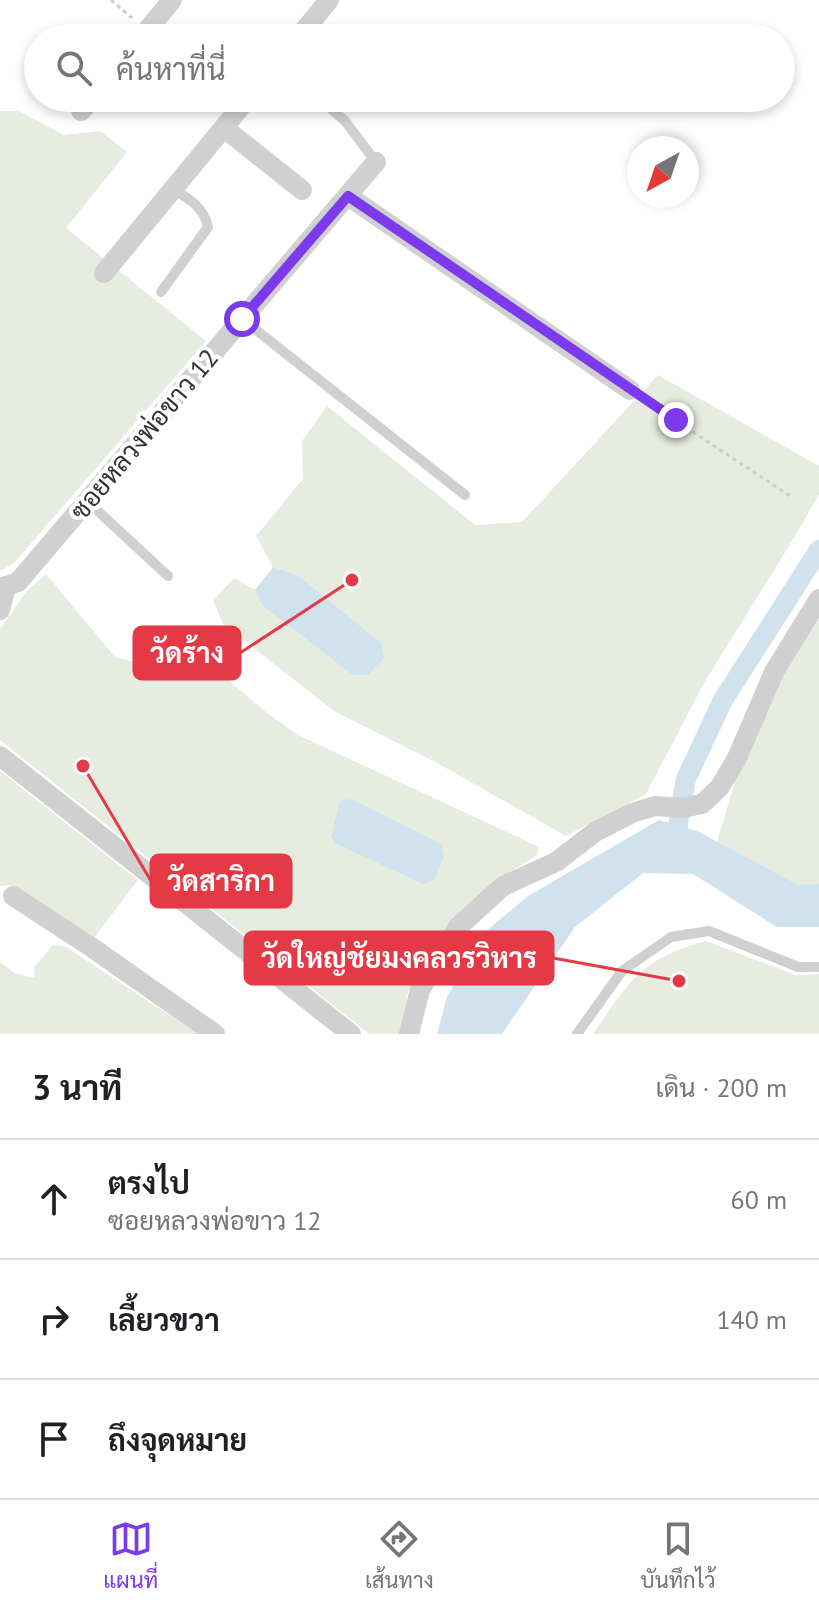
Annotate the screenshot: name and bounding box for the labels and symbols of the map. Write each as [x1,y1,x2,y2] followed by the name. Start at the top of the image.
[627,136,699,208] north arrow
[224,301,260,337] route start
[63,342,225,526] street label: ซอยหลวงพ่อขาว 12
[658,402,694,438] route end
[134,627,240,679] callout: วัดร้าง
[150,634,224,671] text: วัดร้าง
[151,855,291,907] callout: วัดสาริกา
[167,862,275,899] text: วัดสาริกา
[245,932,553,984] callout: วัดใหญ่ชัยมงคลวรวิหาร
[261,939,537,976] text: วัดใหญ่ชัยมงคลวรวิหาร

